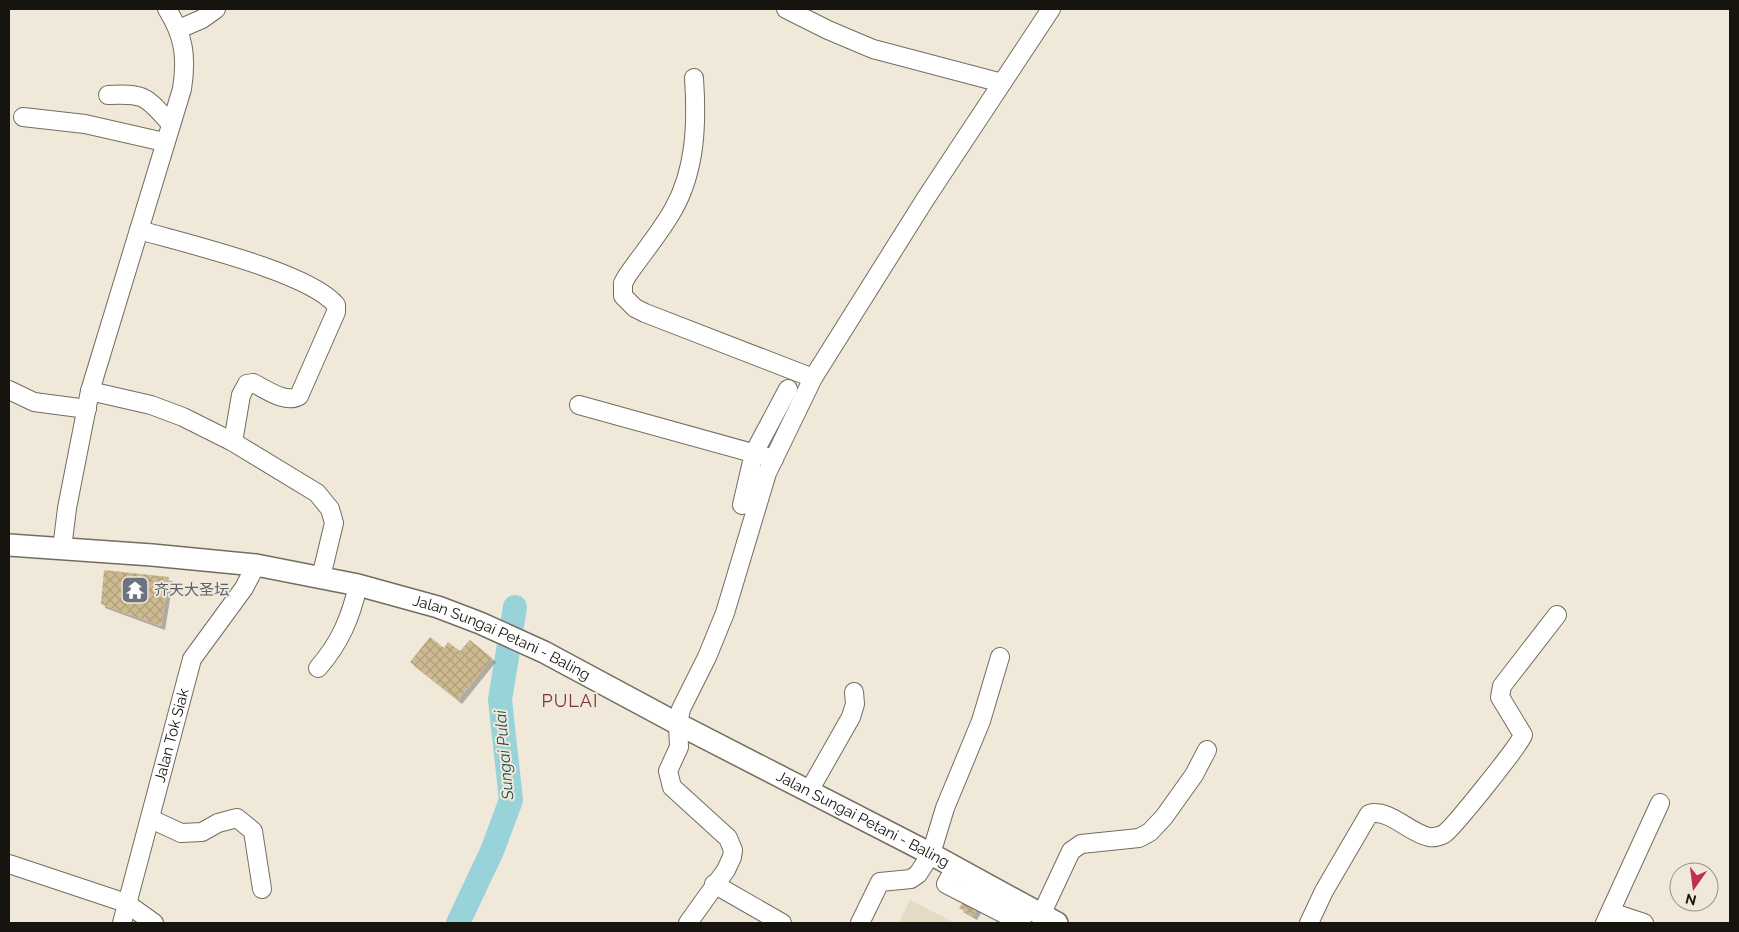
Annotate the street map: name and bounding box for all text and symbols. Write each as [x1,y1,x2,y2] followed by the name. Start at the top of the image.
[120,575,150,605] temple icon: 齐天大圣坛
[154,581,229,599] place label: 齐天大圣坛
[411,591,593,684] street label: Jalan Sungai Petani - Baling
[151,687,193,784] street label: Jalan Tok Siak
[542,690,598,711] district label: PULAI
[491,709,517,801] water label: Sungai Pulai
[773,767,953,871] street label: Jalan Sungai Petani - Baling
[1669,862,1719,912] north arrow
[1684,891,1698,909] text: N

